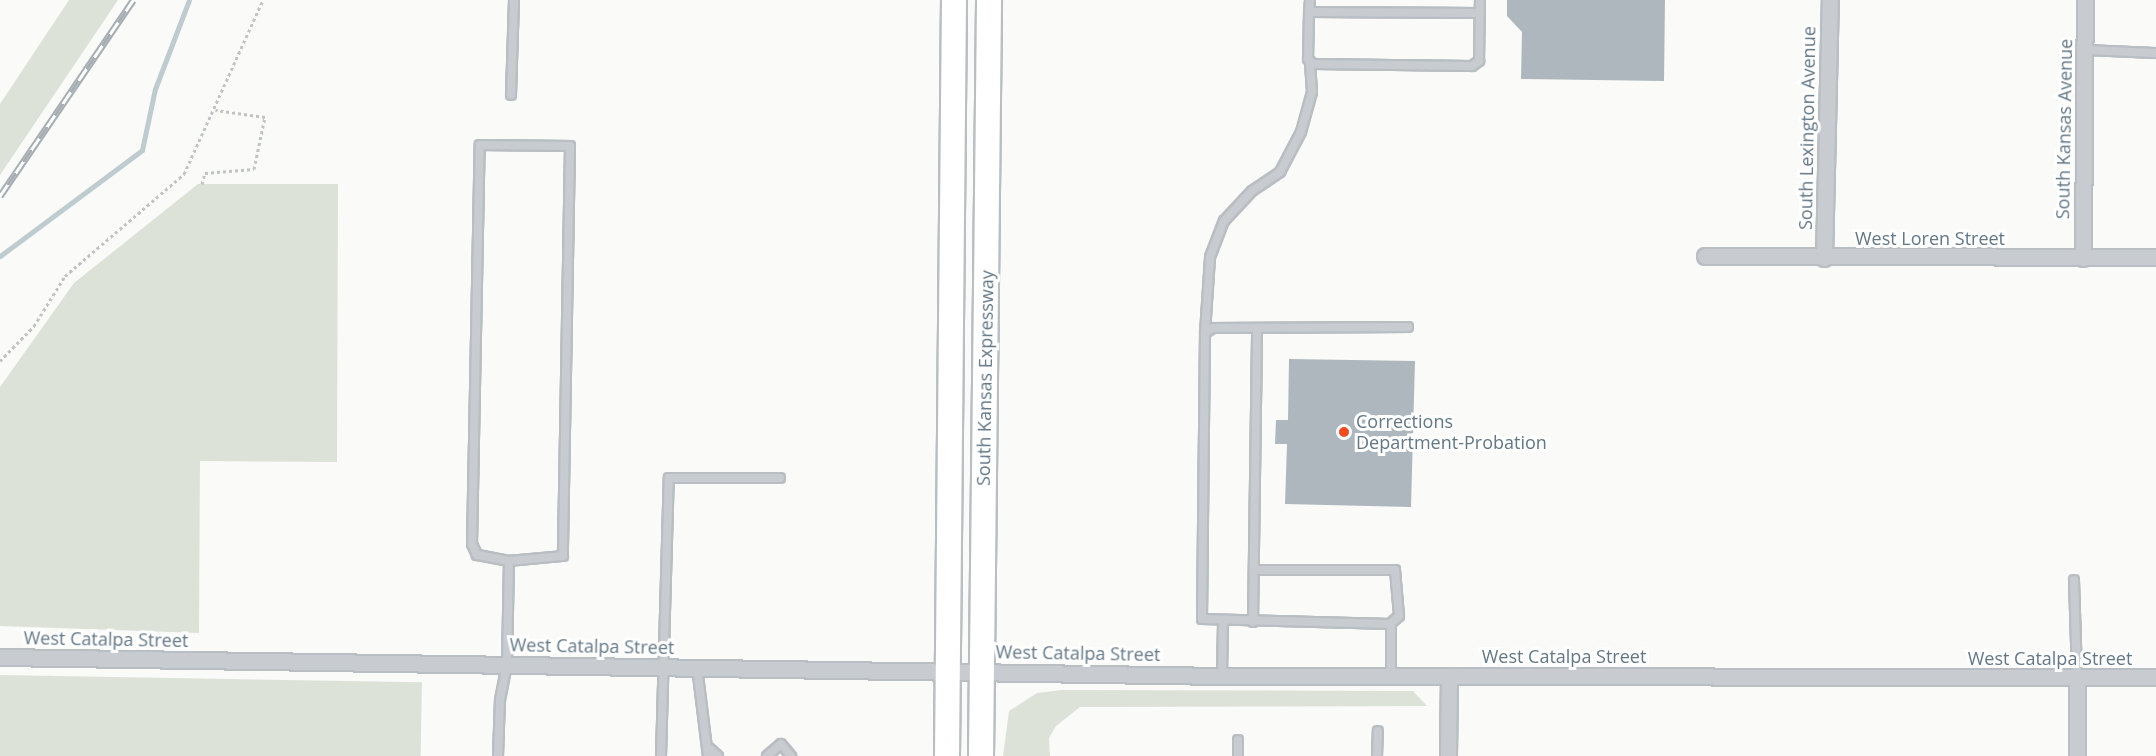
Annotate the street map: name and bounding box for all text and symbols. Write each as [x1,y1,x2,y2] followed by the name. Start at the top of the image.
[1794,26,1820,230] street label: South Lexington Avenue
[2052,39,2076,219] street label: South Kansas Avenue
[1855,227,2005,249] street label: West Loren Street
[972,270,998,486] street label: South Kansas Expressway
[1356,411,1547,454] place label: Corrections Department-Probation
[1337,425,1351,439] marker: Corrections Department-Probation
[23,627,189,651] street label: West Catalpa Street
[509,634,675,658] street label: West Catalpa Street
[995,641,1161,665] street label: West Catalpa Street
[1482,645,1646,667] street label: West Catalpa Street
[1968,647,2132,669] street label: West Catalpa Street

